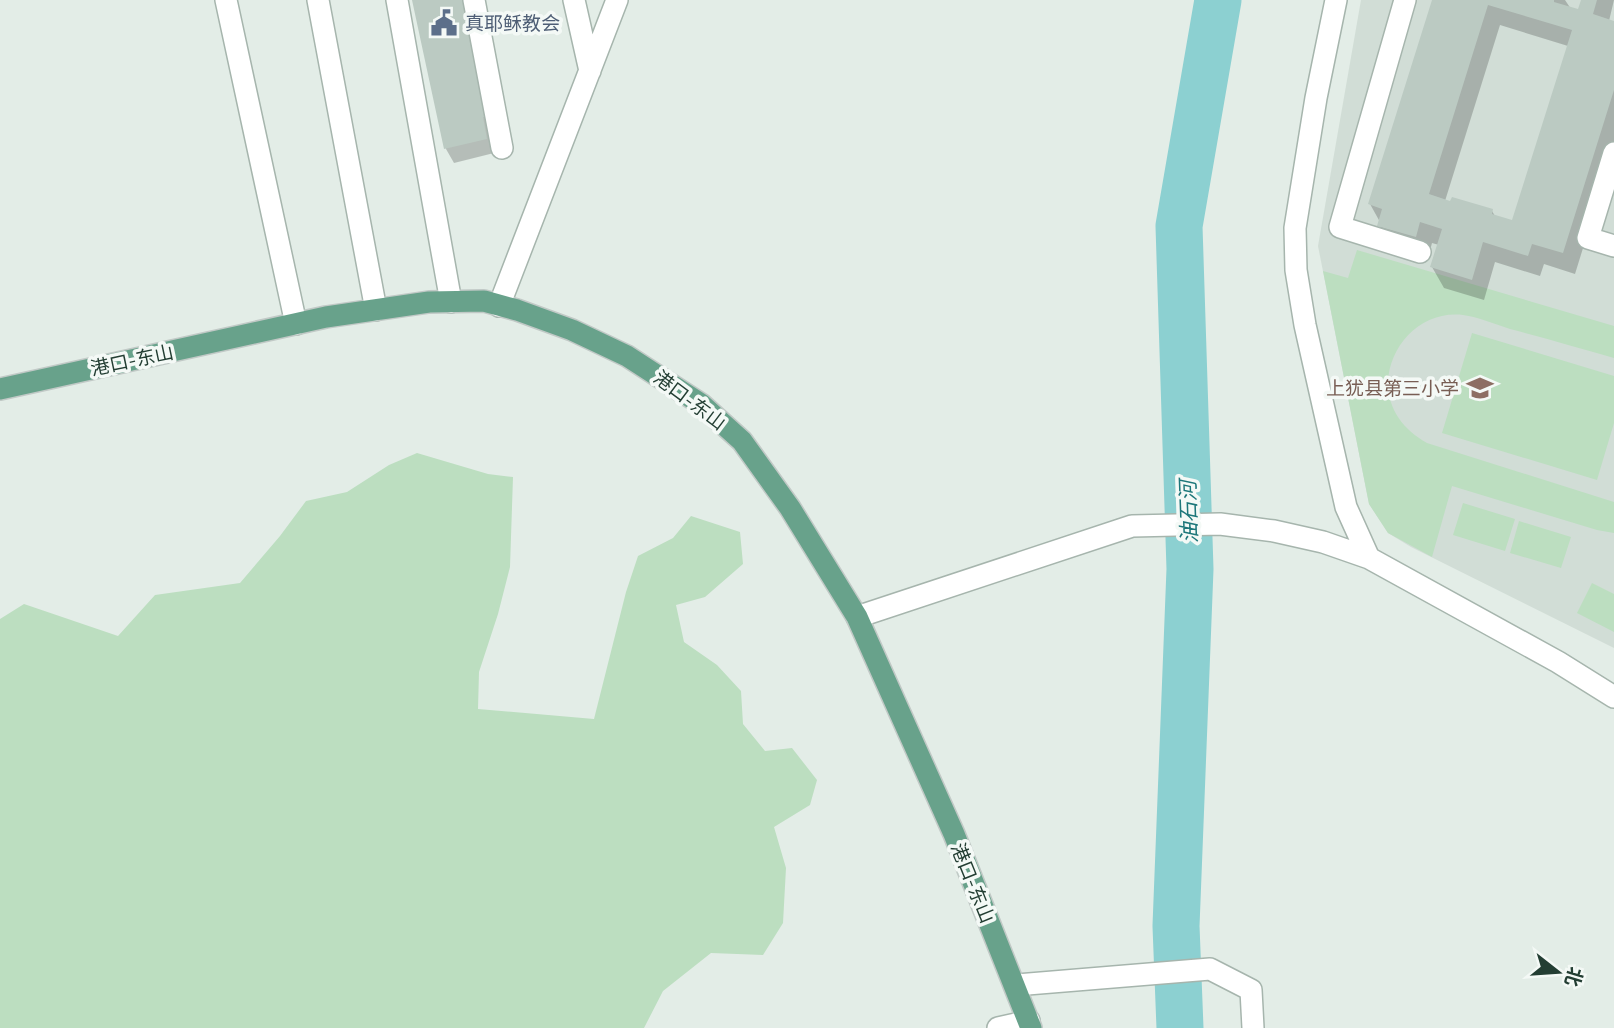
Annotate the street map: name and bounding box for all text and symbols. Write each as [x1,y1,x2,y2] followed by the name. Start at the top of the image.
[429,8,459,38] public building icon: 真耶稣教会
[465,11,560,35] place label: 真耶稣教会
[88,340,176,380] street label: 港口-东山
[649,365,731,435] street label: 港口-东山
[1465,373,1495,403] school or university icon: 上犹县第三小学
[1326,376,1459,400] place label: 上犹县第三小学
[1174,476,1202,544] water label: 油石河
[946,839,1000,927] street label: 港口-东山
[1523,937,1593,1007] north arrow
[1560,964,1589,990] text: 北

